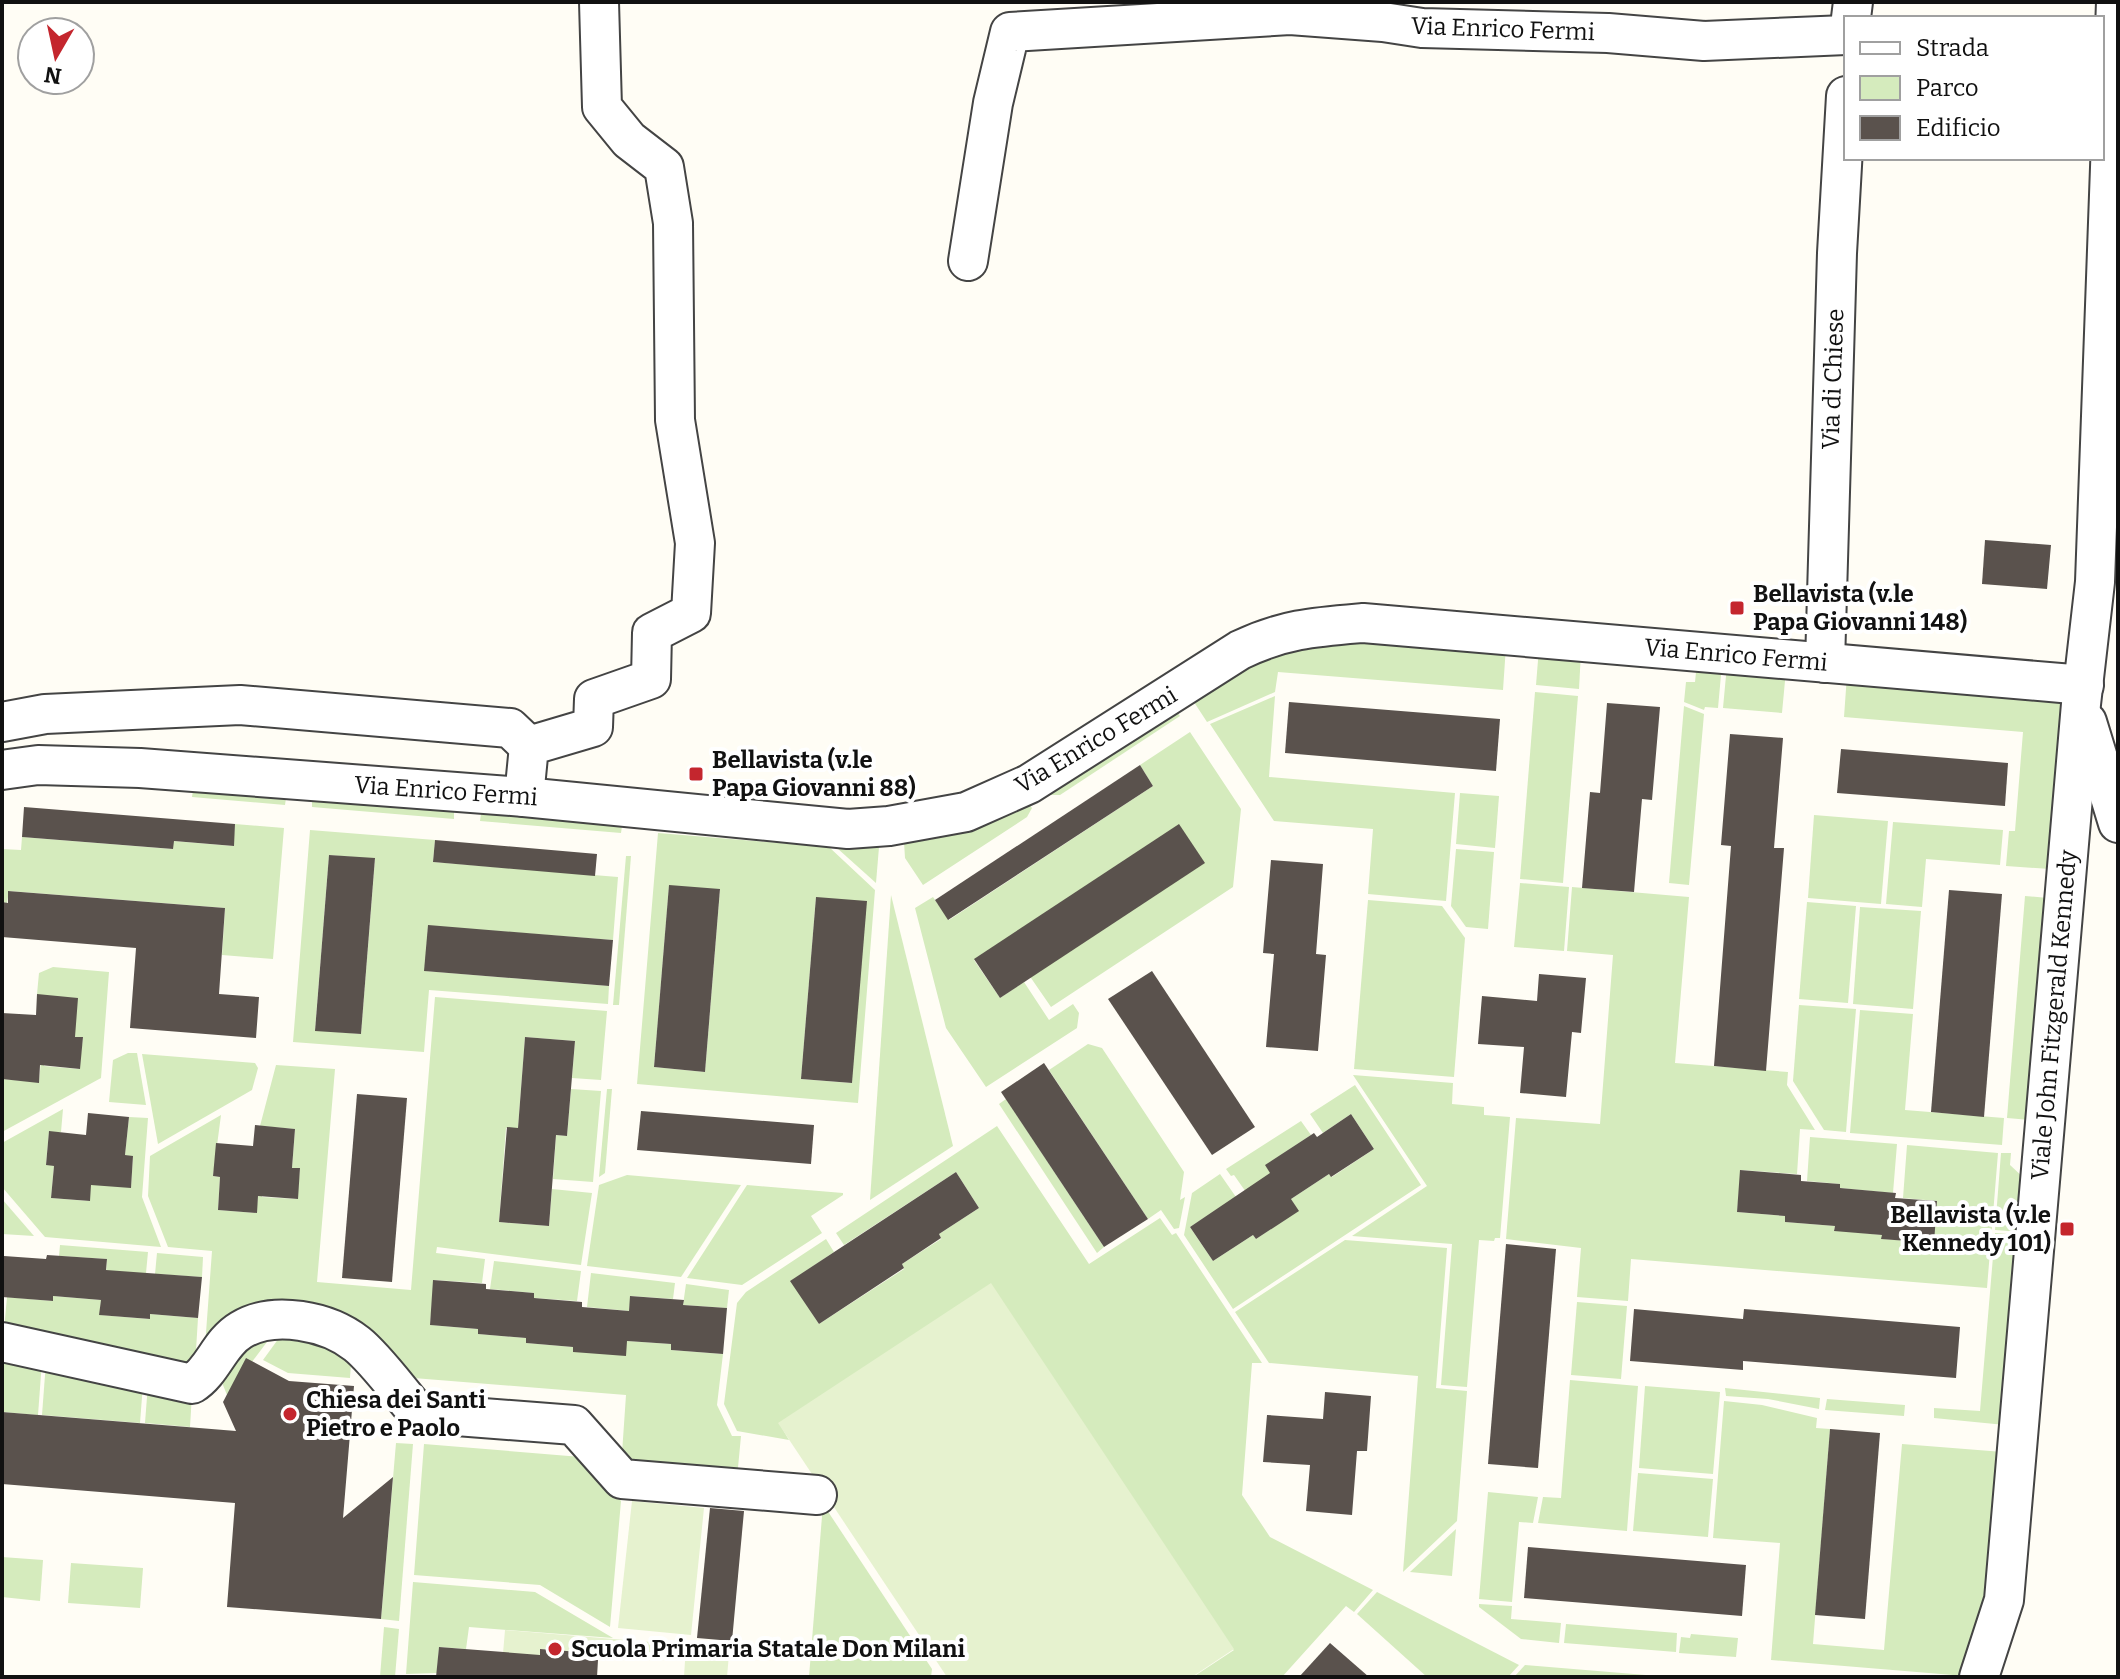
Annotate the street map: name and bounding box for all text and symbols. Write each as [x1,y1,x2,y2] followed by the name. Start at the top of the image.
[1411,12,1595,46] street label: Via Enrico Fermi
[16,16,96,96] north arrow
[1844,16,2104,160] legend
[1916,34,1989,62] text: Strada
[42,61,63,90] text: N
[1916,74,1979,102] text: Parco
[1916,114,2001,142] text: Edificio
[1817,308,1849,450] street label: Via di Chiese
[1753,580,1967,636] place label: Bellavista (v.le Papa Giovanni 148)
[1728,599,1746,617] marker: Bellavista (v.le Papa Giovanni 148)
[1643,633,1829,677] street label: Via Enrico Fermi
[1010,681,1182,799] street label: Via Enrico Fermi
[712,746,916,802] place label: Bellavista (v.le Papa Giovanni 88)
[687,765,705,783] marker: Bellavista (v.le Papa Giovanni 88)
[353,771,539,811] street label: Via Enrico Fermi
[2026,848,2082,1181] street label: Viale John Fitzgerald Kennedy
[1890,1201,2051,1257] place label: Bellavista (v.le Kennedy 101)
[2058,1220,2076,1238] marker: Bellavista (v.le Kennedy 101)
[306,1386,486,1442] place label: Chiesa dei Santi Pietro e Paolo
[281,1405,299,1423] marker: Chiesa dei Santi Pietro e Paolo
[571,1635,965,1663] place label: Scuola Primaria Statale Don Milani
[546,1640,564,1658] marker: Scuola Primaria Statale Don Milani

